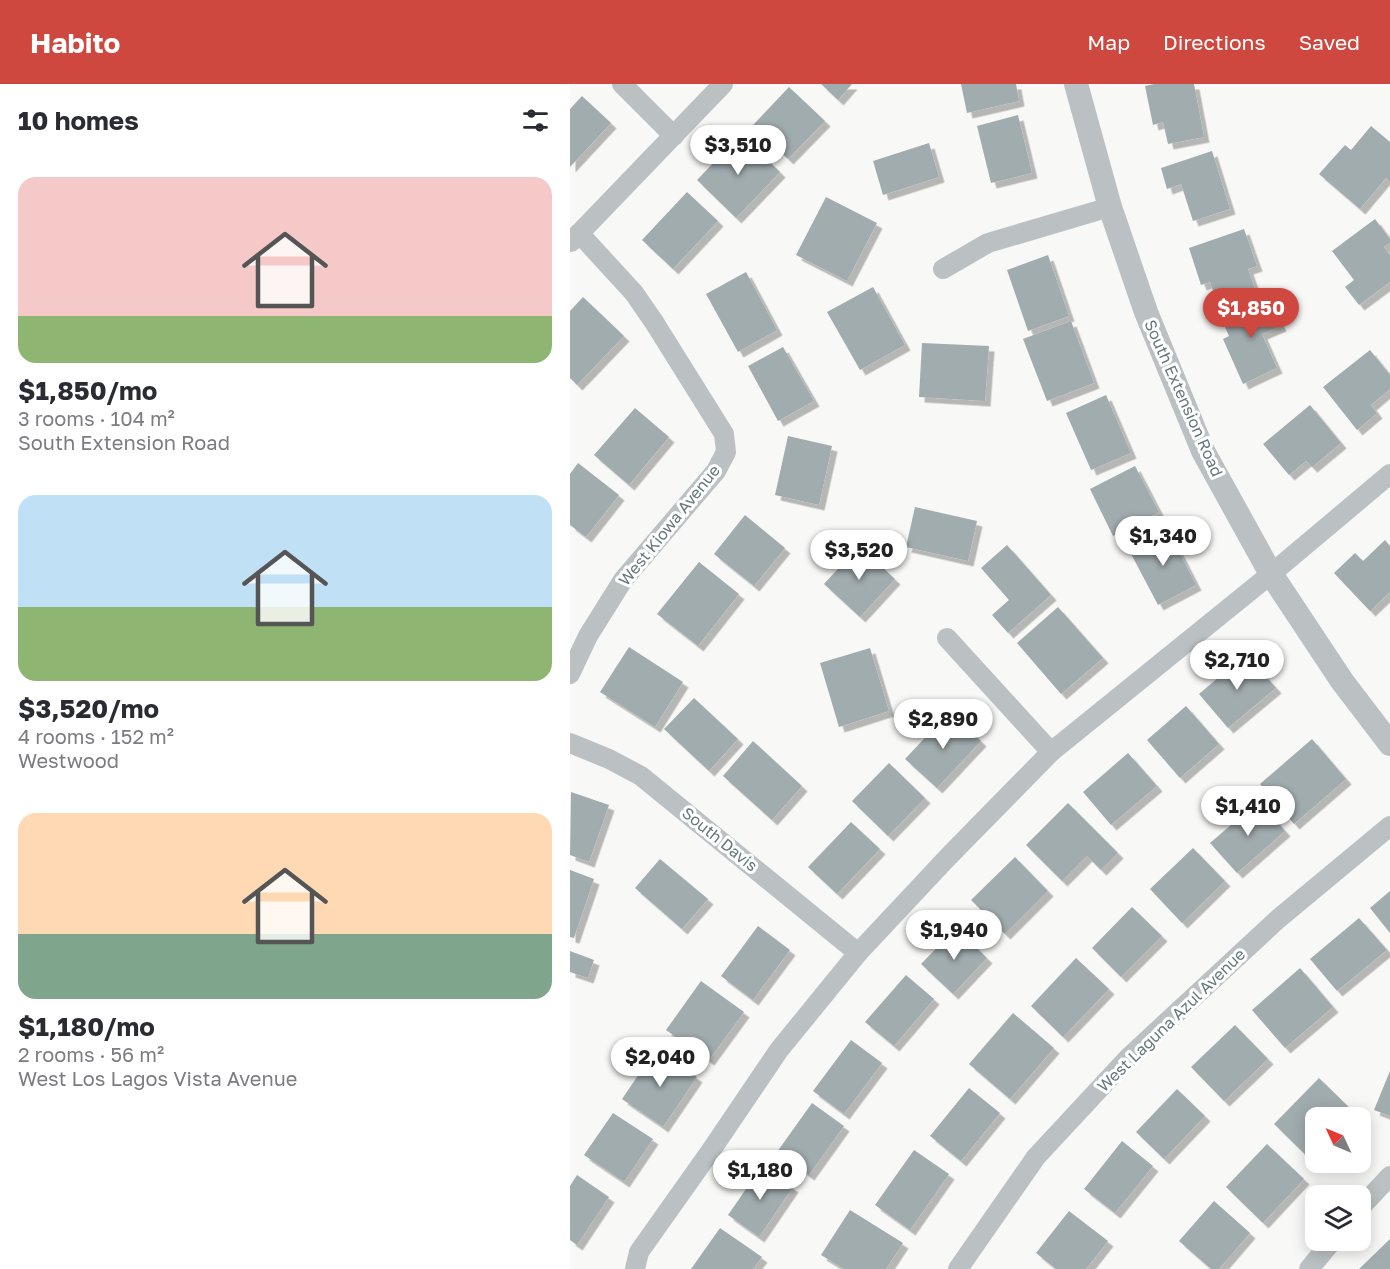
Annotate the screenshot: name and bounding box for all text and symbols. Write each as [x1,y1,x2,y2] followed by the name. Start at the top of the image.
[30,26,120,59] text: Habito
[1087,29,1130,55] text: Map
[1163,29,1266,55] text: Directions
[1299,29,1360,55] text: Saved
[519,104,552,137] icon: filters
[18,105,139,136] text: 10 homes
[689,125,787,176] pin: $3,510
[704,132,772,156] text: $3,510
[231,216,339,324] icon: home
[1202,288,1300,339] pin: $1,850
[1217,295,1285,319] text: $1,850
[1140,316,1228,480] street label: South Extension Road
[18,375,157,406] text: $1,850/mo
[18,406,175,430] text: 3 rooms · 104 m²
[18,430,230,454] text: South Extension Road
[614,460,724,590] street label: West Kiowa Avenue
[1114,516,1212,567] pin: $1,340
[1129,523,1197,547] text: $1,340
[810,530,908,581] pin: $3,520
[231,534,339,642] icon: home
[824,537,894,561] text: $3,520
[1188,640,1286,691] pin: $2,710
[1204,647,1270,671] text: $2,710
[18,693,159,724] text: $3,520/mo
[894,699,992,750] pin: $2,890
[908,706,978,730] text: $2,890
[18,724,174,748] text: 4 rooms · 152 m²
[18,748,119,772] text: Westwood
[1199,786,1297,837] pin: $1,410
[1215,793,1281,817] text: $1,410
[678,802,762,876] street label: South Davis
[231,852,339,960] icon: home
[905,910,1003,961] pin: $1,940
[920,917,988,941] text: $1,940
[1093,944,1249,1096] street label: West Laguna Azul Avenue
[18,1011,155,1042] text: $1,180/mo
[611,1037,709,1088] pin: $2,040
[18,1042,164,1066] text: 2 rooms · 56 m²
[625,1044,695,1068] text: $2,040
[18,1066,297,1090] text: West Los Lagos Vista Avenue
[1305,1107,1371,1173] north arrow
[1305,1107,1371,1251] map controls
[711,1150,809,1201] pin: $1,180
[727,1157,793,1181] text: $1,180
[1305,1185,1371,1251] button: layers

